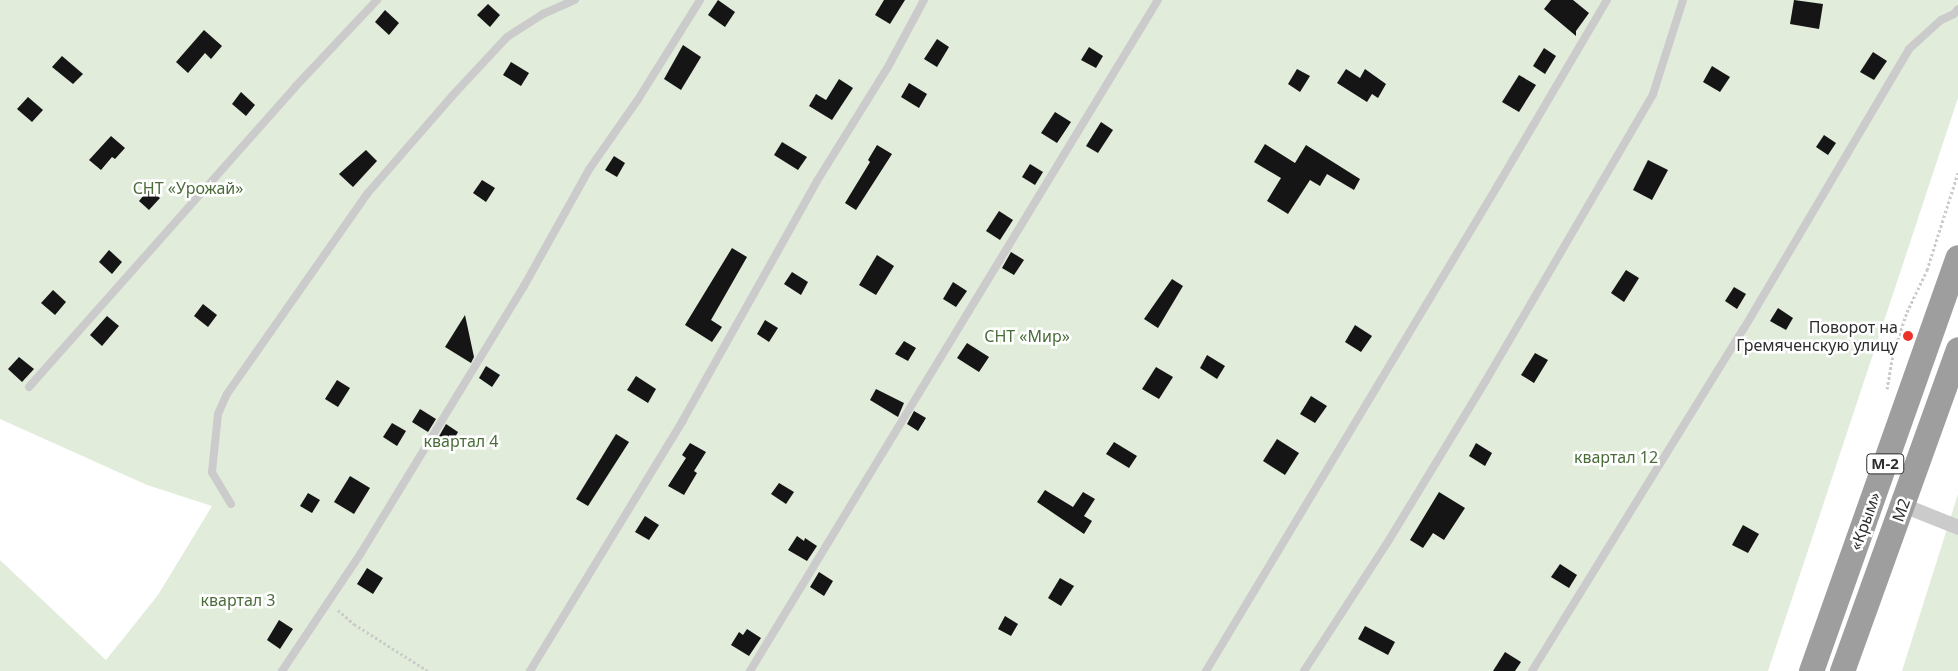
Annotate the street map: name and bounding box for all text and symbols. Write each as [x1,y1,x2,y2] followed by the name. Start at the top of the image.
[133,178,243,198] park label: СНТ «Урожай»
[1736,317,1898,355] place label: Поворот на Гремяченскую улицу
[984,326,1070,346] park label: СНТ «Мир»
[1902,330,1914,342] marker: Поворот на Гремяченскую улицу
[423,431,499,451] park label: квартал 4
[1574,447,1658,467] park label: квартал 12
[1865,452,1905,476] road number: М-2
[1846,489,1884,553] street label: «Крым»
[1888,496,1914,524] street label: М2
[200,590,276,610] park label: квартал 3

